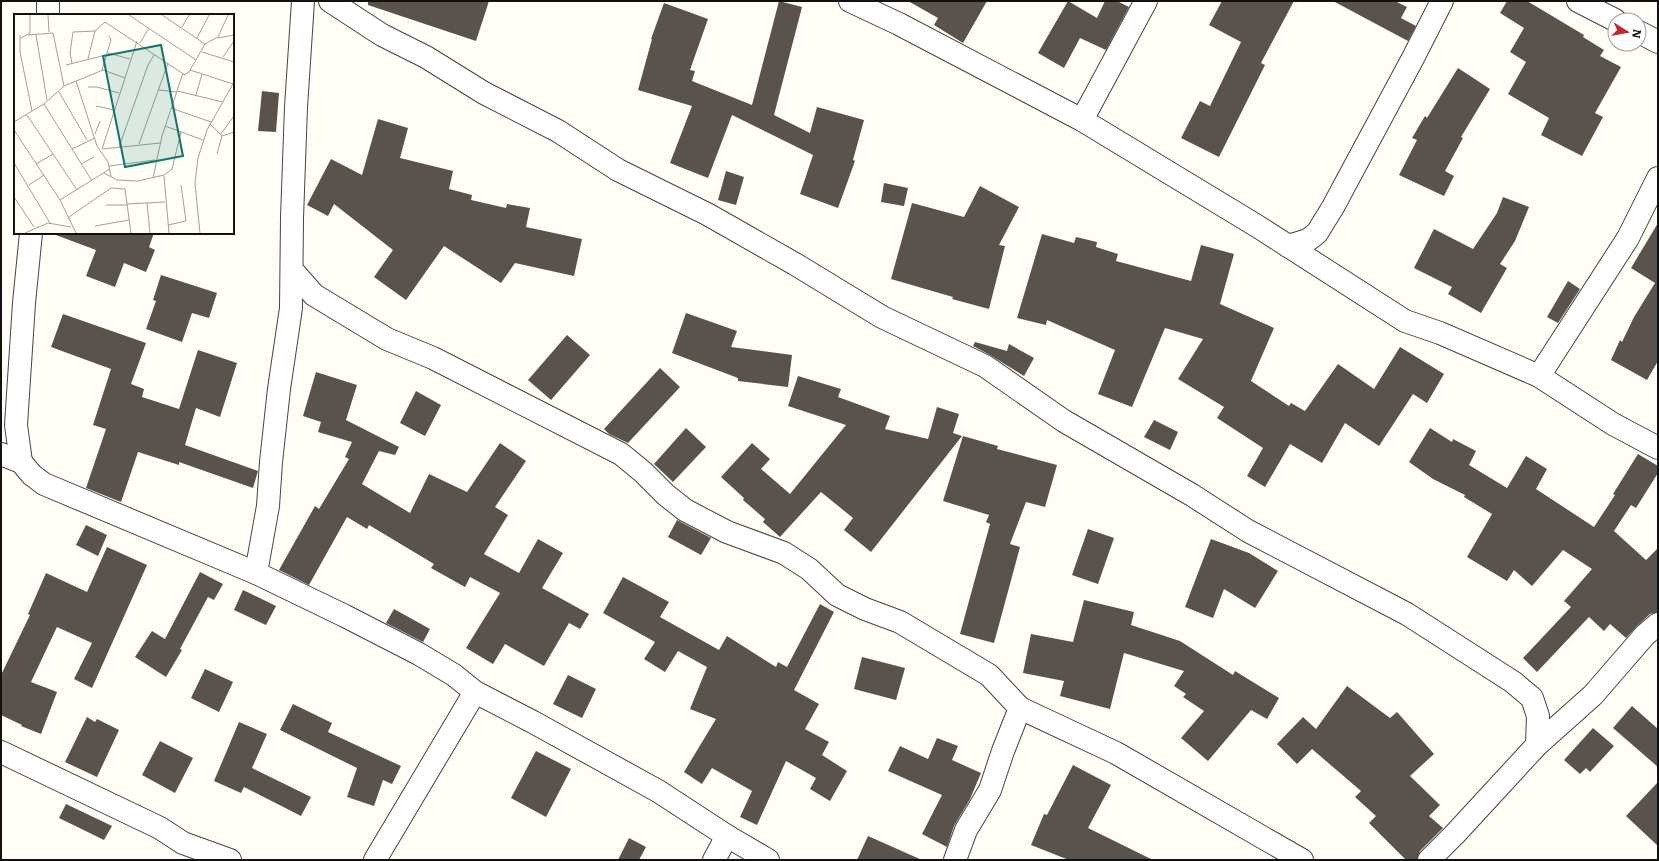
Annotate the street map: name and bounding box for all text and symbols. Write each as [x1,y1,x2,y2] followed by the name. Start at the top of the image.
[1607,12,1647,52] north arrow
[14,14,234,234] inset map
[1629,28,1647,40] text: N

